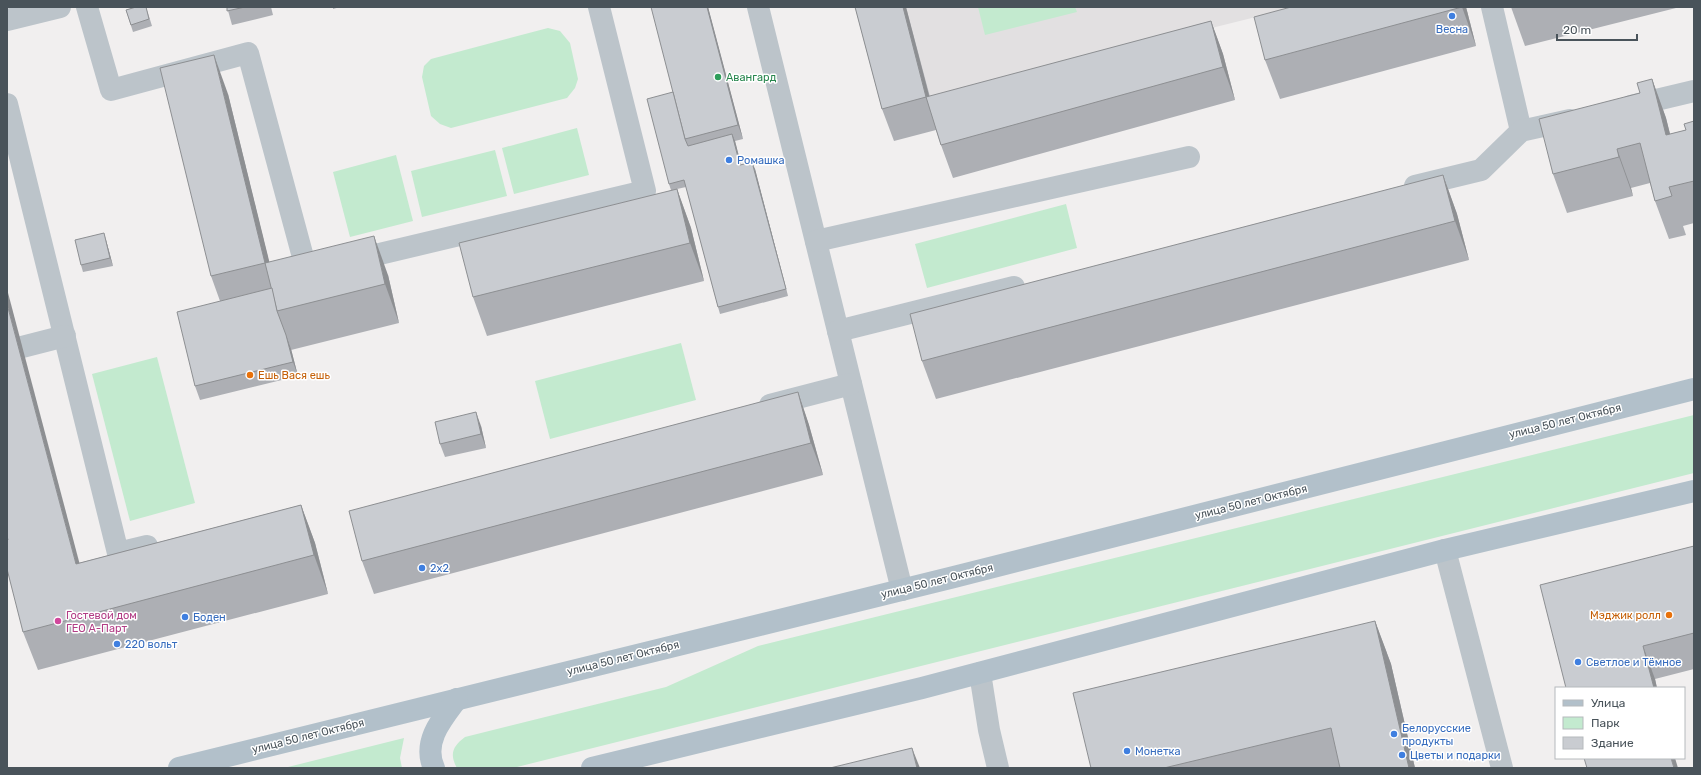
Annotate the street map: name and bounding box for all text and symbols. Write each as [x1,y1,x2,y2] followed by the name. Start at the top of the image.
[1447,11,1457,21] marker: Весна
[1557,16,1637,42] scale bar
[1436,23,1468,36] place label: Весна
[1563,23,1591,37] text: 20 m
[726,71,777,84] place label: Авангард
[713,72,723,82] marker: Авангард
[737,154,785,167] place label: Ромашка
[724,155,734,165] marker: Ромашка
[258,369,331,382] place label: Ешь Вася ешь
[245,370,255,380] marker: Ешь Вася ешь
[1507,401,1623,441] street label: улица 50 лет Октября
[1193,482,1309,522] street label: улица 50 лет Октября
[879,561,995,601] street label: улица 50 лет Октября
[430,562,449,575] place label: 2х2
[417,563,427,573] marker: 2х2
[66,609,137,635] place label: Гостевой дом ГЕО А-Парт
[1590,609,1661,622] place label: Мэджик ролл
[1664,610,1674,620] marker: Мэджик ролл
[193,611,226,624] place label: Боден
[180,612,190,622] marker: Боден
[53,616,63,626] marker: Гостевой дом ГЕО А-Парт
[125,638,178,651] place label: 220 вольт
[565,638,681,678] street label: улица 50 лет Октября
[112,639,122,649] marker: 220 вольт
[1586,656,1681,669] place label: Светлое и Тёмное
[1573,657,1583,667] marker: Светлое и Тёмное
[1555,687,1685,759] legend
[1591,696,1625,710] text: Улица
[250,716,366,756] street label: улица 50 лет Октября
[1591,716,1620,730] text: Парк
[1402,722,1471,748] place label: Белорусские продукты
[1389,729,1399,739] marker: Белорусские продукты
[1591,736,1634,750] text: Здание
[1135,745,1181,758] place label: Монетка
[1122,746,1132,756] marker: Монетка
[1410,749,1501,762] place label: Цветы и подарки
[1397,750,1407,760] marker: Цветы и подарки

